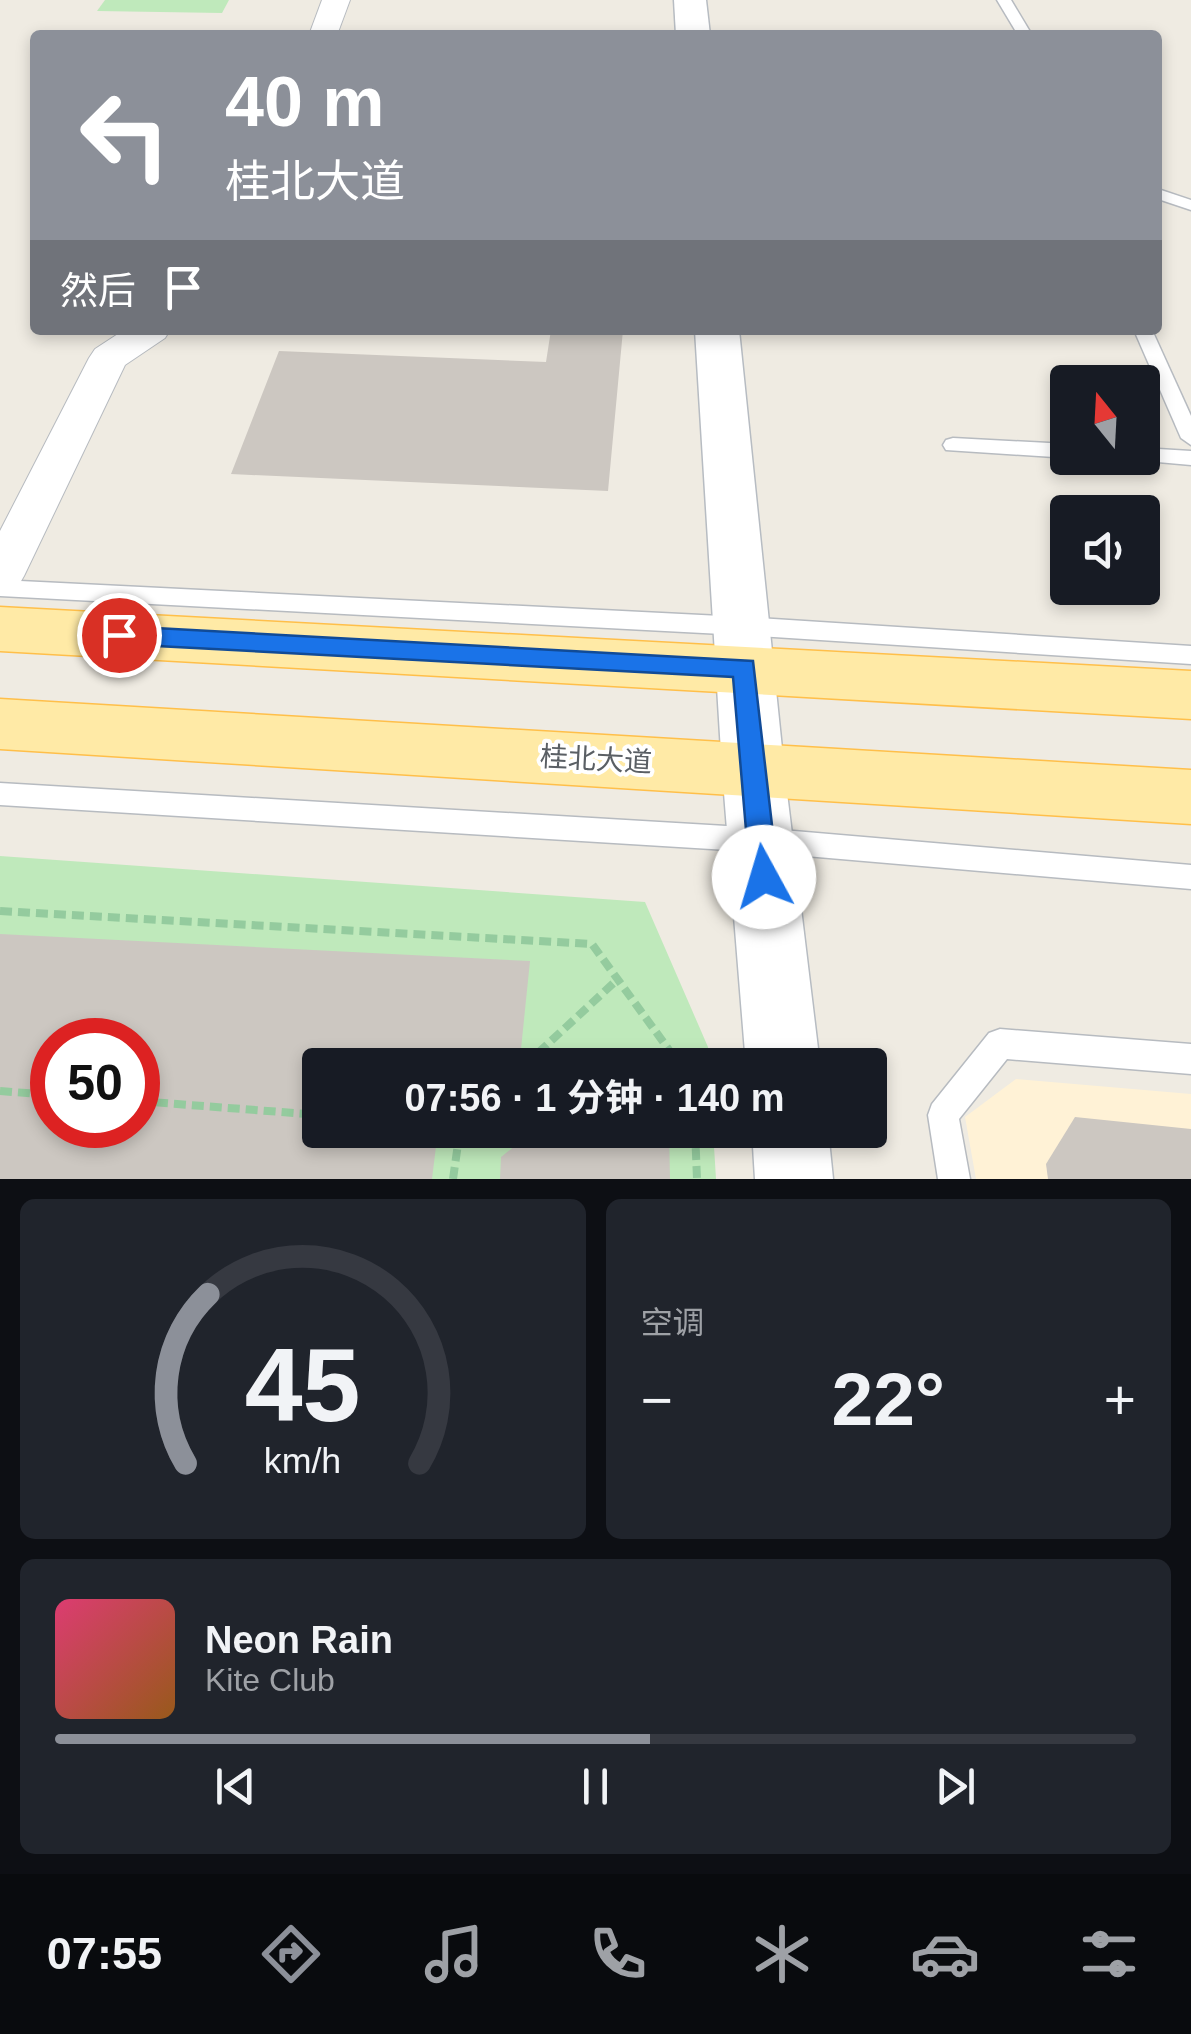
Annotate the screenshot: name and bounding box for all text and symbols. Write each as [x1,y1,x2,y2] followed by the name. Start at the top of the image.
[225,63,385,141] text: 40 m
[60,70,190,200] icon: left
[225,156,405,207] text: 桂北大道
[156,260,211,315] icon: arrive
[60,270,136,312] text: 然后
[1050,365,1160,475] north arrow
[1050,365,1160,605] map controls
[1050,495,1160,605] button: sound
[77,593,162,678] pin
[92,608,147,663] icon: arrive
[539,741,653,778] street label: 桂北大道
[712,825,816,929] position arrow
[30,1018,160,1148] speed limit sign: 50
[404,1077,785,1119] text: 07:56 · 1 分钟 · 140 m
[641,1305,705,1341] text: 空调
[245,1327,361,1443] text: 45
[832,1357,945,1441] text: 22°
[641,1369,673,1431] text: −
[1104,1369,1136,1431] text: +
[264,1441,341,1481] text: km/h
[205,1619,393,1661] text: Neon Rain
[205,1662,335,1698] text: Kite Club
[208,1759,263,1814] icon: previous
[568,1759,623,1814] icon: pause
[928,1759,983,1814] icon: next
[256,1919,326,1989] icon: directions
[419,1919,489,1989] icon: music
[583,1919,653,1989] icon: phone
[747,1919,817,1989] icon: climate
[910,1919,980,1989] icon: car
[1074,1919,1144,1989] icon: filters
[47,1928,162,1979] text: 07:55

